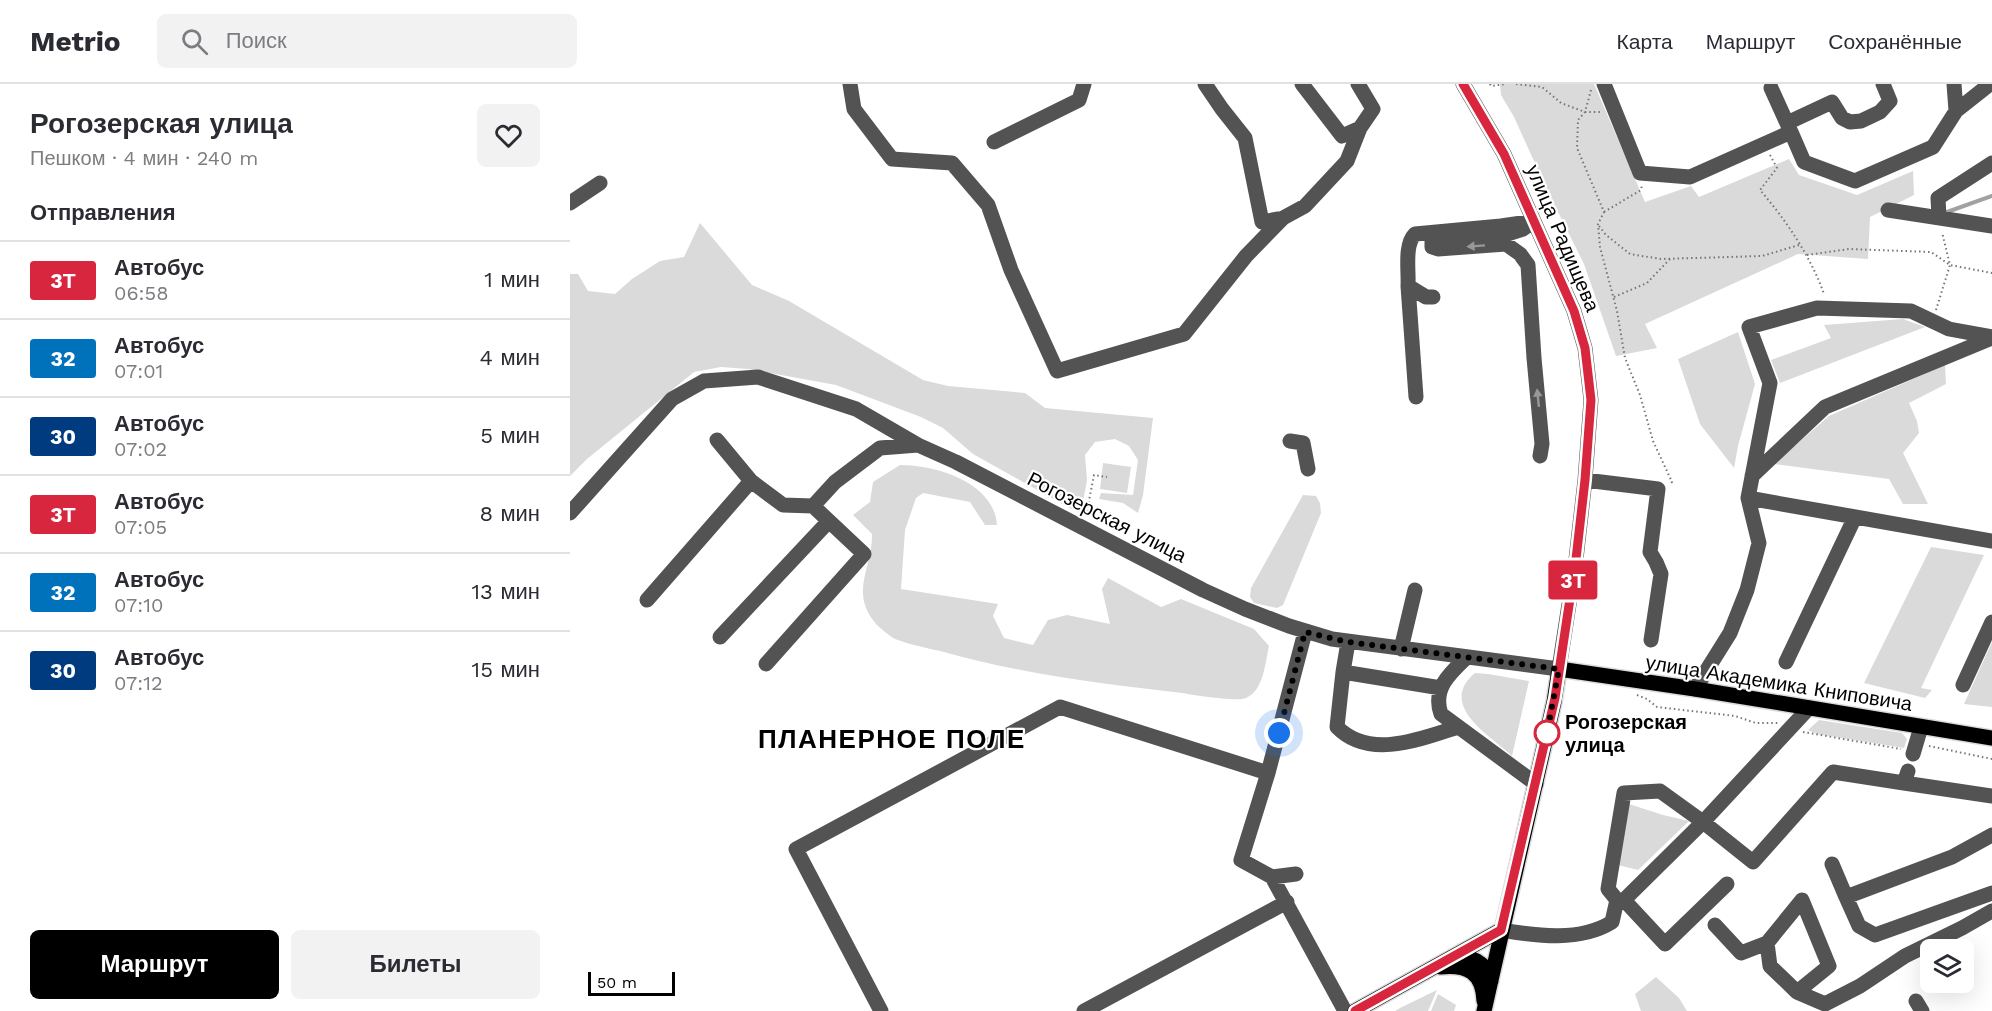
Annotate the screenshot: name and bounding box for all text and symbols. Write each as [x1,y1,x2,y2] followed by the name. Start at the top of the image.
[157,14,577,68] search box
[30,25,121,58] text: Metrio
[178,25,211,58] icon: search
[226,28,287,53] text: Поиск
[1617,29,1673,54] text: Карта
[1706,29,1795,54] text: Маршрут
[1828,29,1962,54] text: Сохранённые
[477,104,540,167] button: heart
[30,107,293,140] text: Рогозерская улица
[30,146,258,170] text: Пешком · 4 мин · 240 m
[1521,161,1605,316] street label: улица Радищева
[30,200,176,225] text: Отправления
[1466,242,1485,251] one-way arrow
[114,255,204,280] text: Автобус
[484,267,540,292] text: 1 мин
[50,268,76,293] text: 3Т
[114,281,168,305] text: 06:58
[114,333,204,358] text: Автобус
[479,345,540,370] text: 4 мин
[51,346,75,371] text: 32
[114,359,163,383] text: 07:01
[1533,389,1543,408] one-way arrow
[114,411,204,436] text: Автобус
[480,423,540,448] text: 5 мин
[50,424,76,449] text: 30
[114,437,167,461] text: 07:02
[1023,466,1191,568] street label: Рогозерская улица
[114,489,204,514] text: Автобус
[479,501,540,526] text: 8 мин
[50,502,76,527] text: 3Т
[114,515,167,539] text: 07:05
[1546,560,1600,600] line badge: 3Т
[114,567,204,592] text: Автобус
[1560,568,1586,593] text: 3Т
[472,579,540,604] text: 13 мин
[51,580,75,605] text: 32
[114,593,163,617] text: 07:10
[114,645,204,670] text: Автобус
[1644,650,1915,716] street label: улица Академика Книповича
[472,657,540,682] text: 15 мин
[50,658,76,683] text: 30
[114,671,163,695] text: 07:12
[1565,710,1687,757] place label: Рогозерская улица
[1264,718,1294,748] your location
[1534,720,1560,746] marker: Рогозерская улица
[758,724,1026,754] district label: ПЛАНЕРНОЕ ПОЛЕ
[30,930,279,999] button: Маршрут
[291,930,540,999] button: Билеты
[1920,939,1974,993] map controls
[1920,939,1974,993] button: layers
[588,969,675,996] scale bar
[597,973,637,992] text: 50 m

